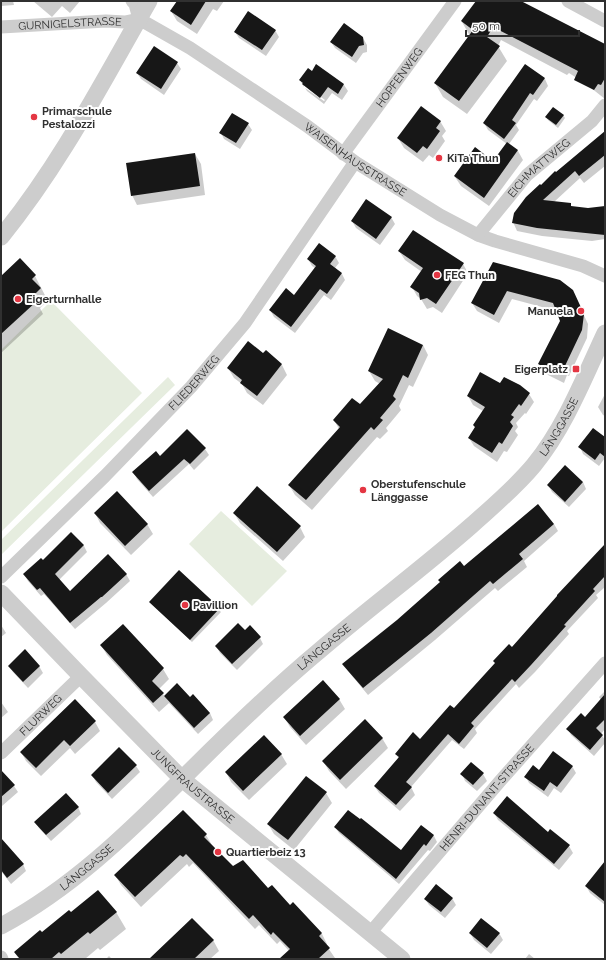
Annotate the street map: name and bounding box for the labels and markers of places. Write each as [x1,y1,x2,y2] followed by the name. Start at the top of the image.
[42,105,112,131] place label: Primarschule Pestalozzi
[29,112,39,122] marker: Primarschule Pestalozzi
[447,152,499,165] place label: KiTa Thun
[434,153,444,163] marker: KiTa Thun
[445,269,495,282] place label: FEG Thun
[432,270,442,280] marker: FEG Thun
[26,293,102,306] place label: Eigerturnhalle
[13,294,23,304] marker: Eigerturnhalle
[527,305,573,318] place label: Manuela
[576,306,586,316] marker: Manuela
[514,363,569,376] place label: Eigerplatz
[571,364,581,374] marker: Eigerplatz
[371,478,466,504] place label: Oberstufenschule Länggasse
[358,485,368,495] marker: Oberstufenschule Länggasse
[193,599,238,612] place label: Pavillion
[180,600,190,610] marker: Pavillion
[226,846,306,859] place label: Quartierbeiz 13
[213,847,223,857] marker: Quartierbeiz 13

